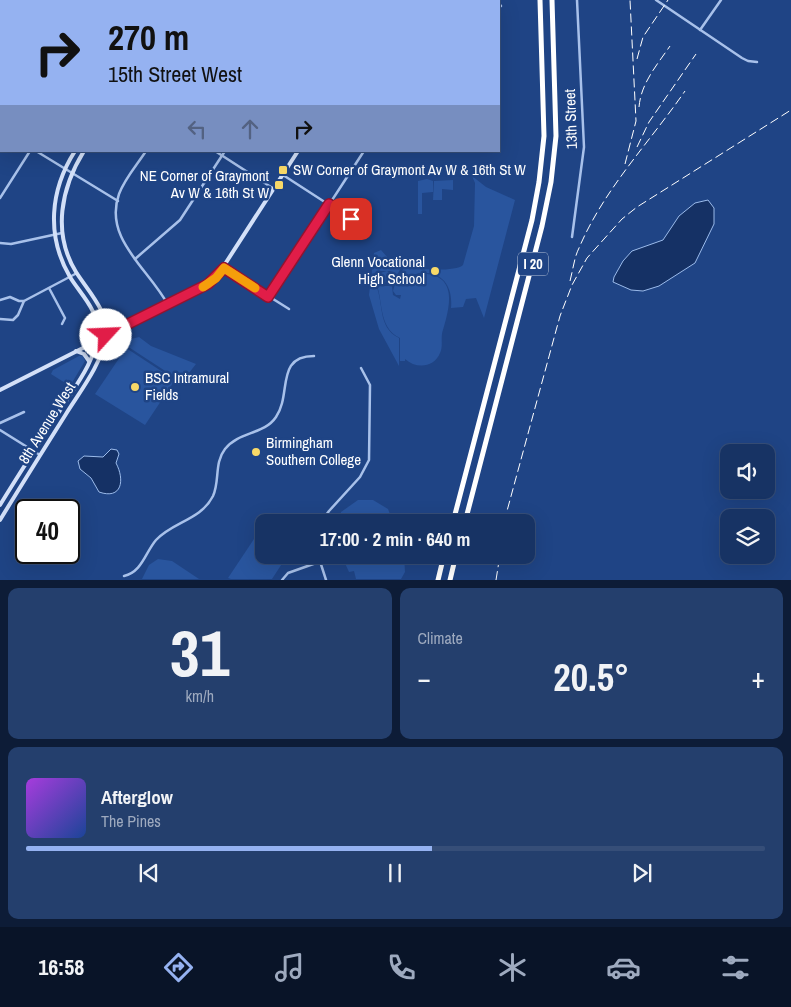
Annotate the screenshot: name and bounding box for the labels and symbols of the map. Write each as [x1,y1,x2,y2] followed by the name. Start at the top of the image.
[559,88,582,149] street label: 13th Street
[293,159,526,180] place label: SW Corner of Graymont Av W & 16th St W
[277,164,289,176] marker: SW Corner of Graymont Av W & 16th St W
[140,165,270,203] place label: NE Corner of Graymont Av W & 16th St W
[273,179,285,191] marker: NE Corner of Graymont Av W & 16th St W
[330,198,372,240] pin
[331,251,425,289] place label: Glenn Vocational High School
[518,252,548,276] road number: I 20
[429,265,441,277] marker: Glenn Vocational High School
[79,308,131,360] position arrow
[145,367,229,405] place label: BSC Intramural Fields
[13,377,80,468] street label: 8th Avenue West
[129,381,141,393] marker: BSC Intramural Fields
[266,432,361,470] place label: Birmingham Southern College
[250,446,262,458] marker: Birmingham Southern College
[15,499,80,564] speed limit sign: 40

